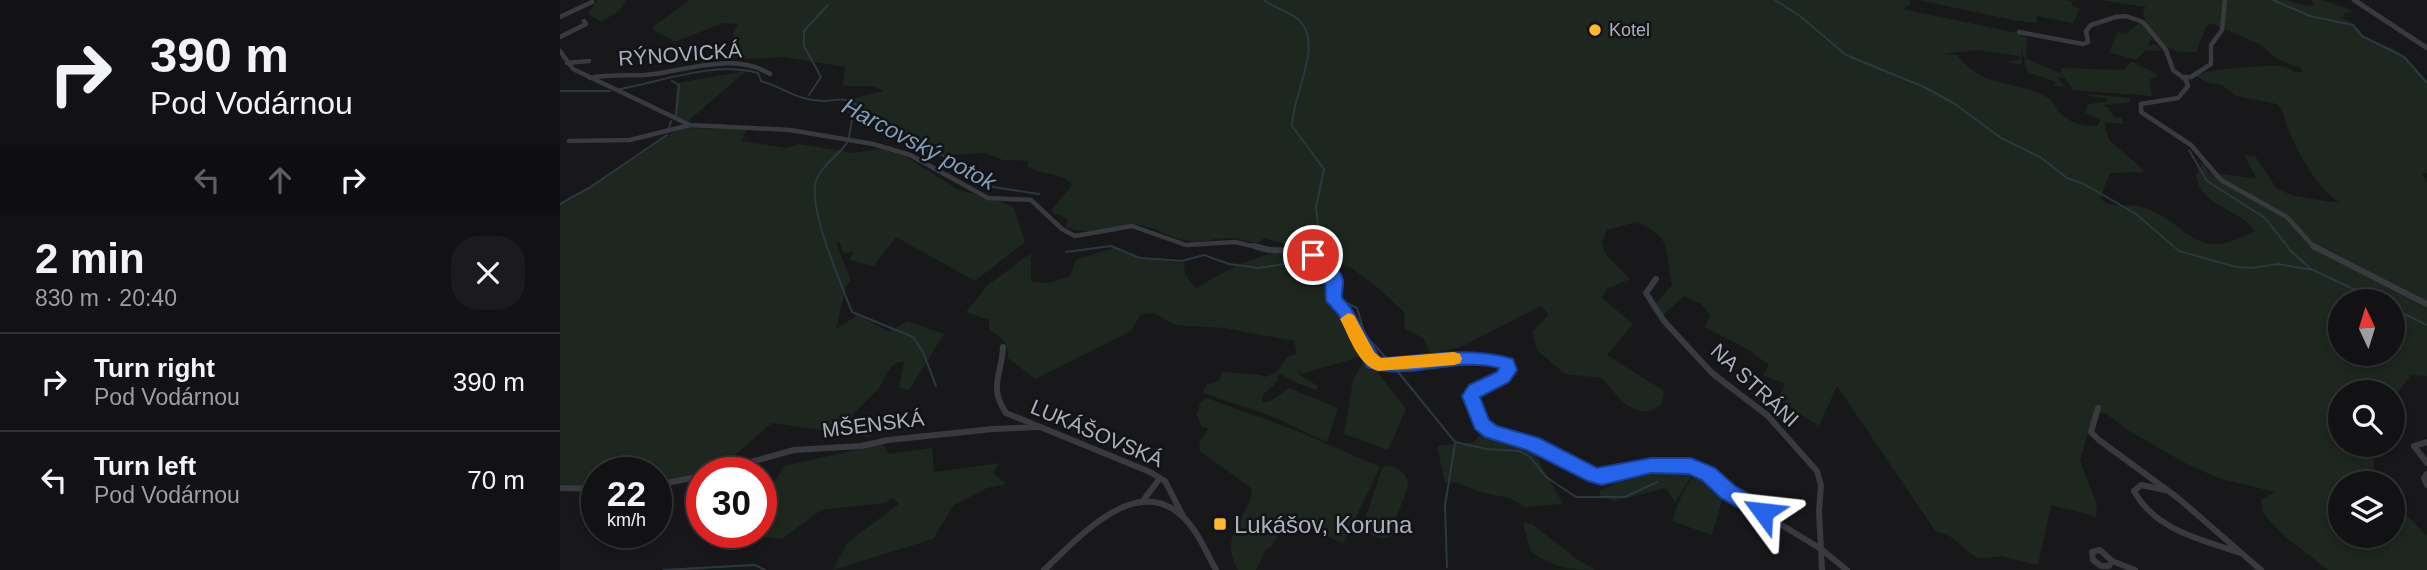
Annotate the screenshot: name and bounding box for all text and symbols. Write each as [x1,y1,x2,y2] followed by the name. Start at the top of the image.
[1609,20,1650,40] place label: Kotel
[1587,22,1603,38] marker: Kotel
[35,28,126,119] icon: right
[150,28,289,82] text: 390 m
[617,38,743,70] street label: RÝNOVICKÁ
[150,85,353,121] text: Pod Vodárnou
[838,93,1001,196] water label: Harcovský potok
[188,161,226,199] icon: left
[261,161,299,199] icon: ahead
[334,161,372,199] icon: right
[1283,225,1343,285] pin
[35,235,145,282] text: 2 min
[451,236,525,310] button: close
[1294,236,1332,274] icon: arrive
[35,285,177,311] text: 830 m · 20:40
[2328,289,2404,366] north arrow
[2328,289,2405,548] map controls
[1707,339,1803,431] street label: NA STRÁNI
[94,353,215,383] text: Turn right
[35,363,73,401] icon: right
[453,367,525,397] text: 390 m
[2328,380,2405,457] button: search
[94,384,240,410] text: Pod Vodárnou
[1028,395,1166,471] street label: LUKÁŠOVSKÁ
[821,406,925,442] street label: MŠENSKÁ
[94,451,196,481] text: Turn left
[686,457,777,548] speed limit sign: 30
[35,461,73,499] icon: left
[467,465,525,495] text: 70 m
[2328,471,2405,548] button: layers
[607,474,646,513] text: 22
[1726,475,1800,549] position arrow
[94,482,240,508] text: Pod Vodárnou
[607,510,646,530] text: km/h
[1234,511,1413,538] place label: Lukášov, Koruna
[1212,516,1228,532] marker: Lukášov, Koruna

